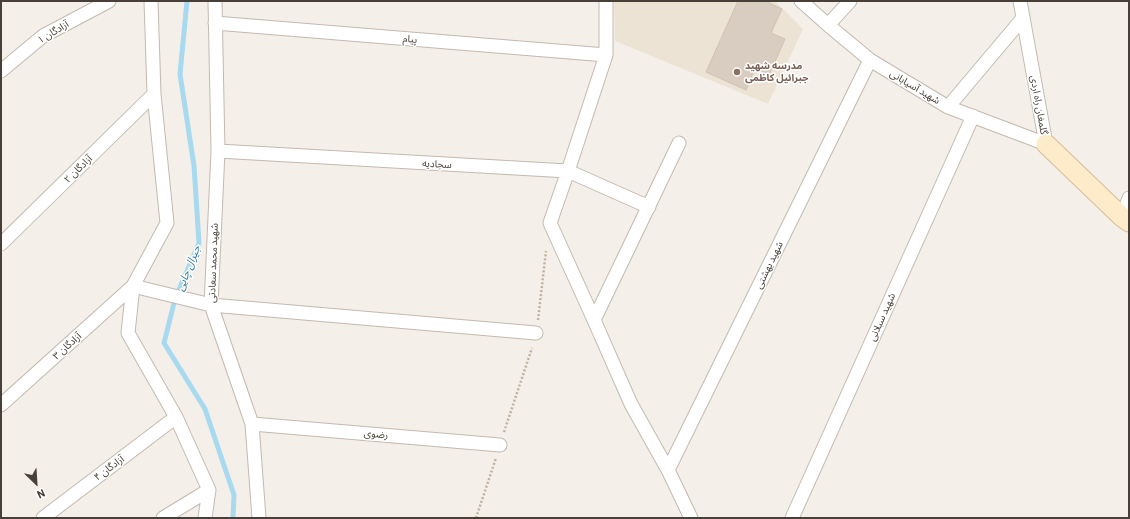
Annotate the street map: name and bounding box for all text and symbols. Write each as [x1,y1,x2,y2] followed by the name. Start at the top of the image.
[35,18,71,46] street label: آزادگان ۱
[402,32,418,46] street label: پیام
[745,60,809,84] place label: مدرسه شهید جبرائیل کاظمی
[732,67,742,77] marker: مدرسه شهید جبرائیل کاظمی
[888,67,942,107] street label: شهید آسیابانی
[1028,74,1050,136] street label: گلمغان راه اردی
[61,153,95,185] street label: آزادگان ۲
[422,157,452,171] street label: سجادیه
[206,223,220,303] street label: شهید محمد سعادتی
[752,239,786,291] street label: شهید بهشتی
[173,243,203,293] water label: جیرال چایی
[866,291,898,343] street label: شهید سبلانی
[50,330,84,362] street label: آزادگان ۳
[363,427,389,441] street label: رضوی
[92,453,126,483] street label: آزادگان ۴
[16,463,56,503] north arrow
[35,487,47,502] text: N

